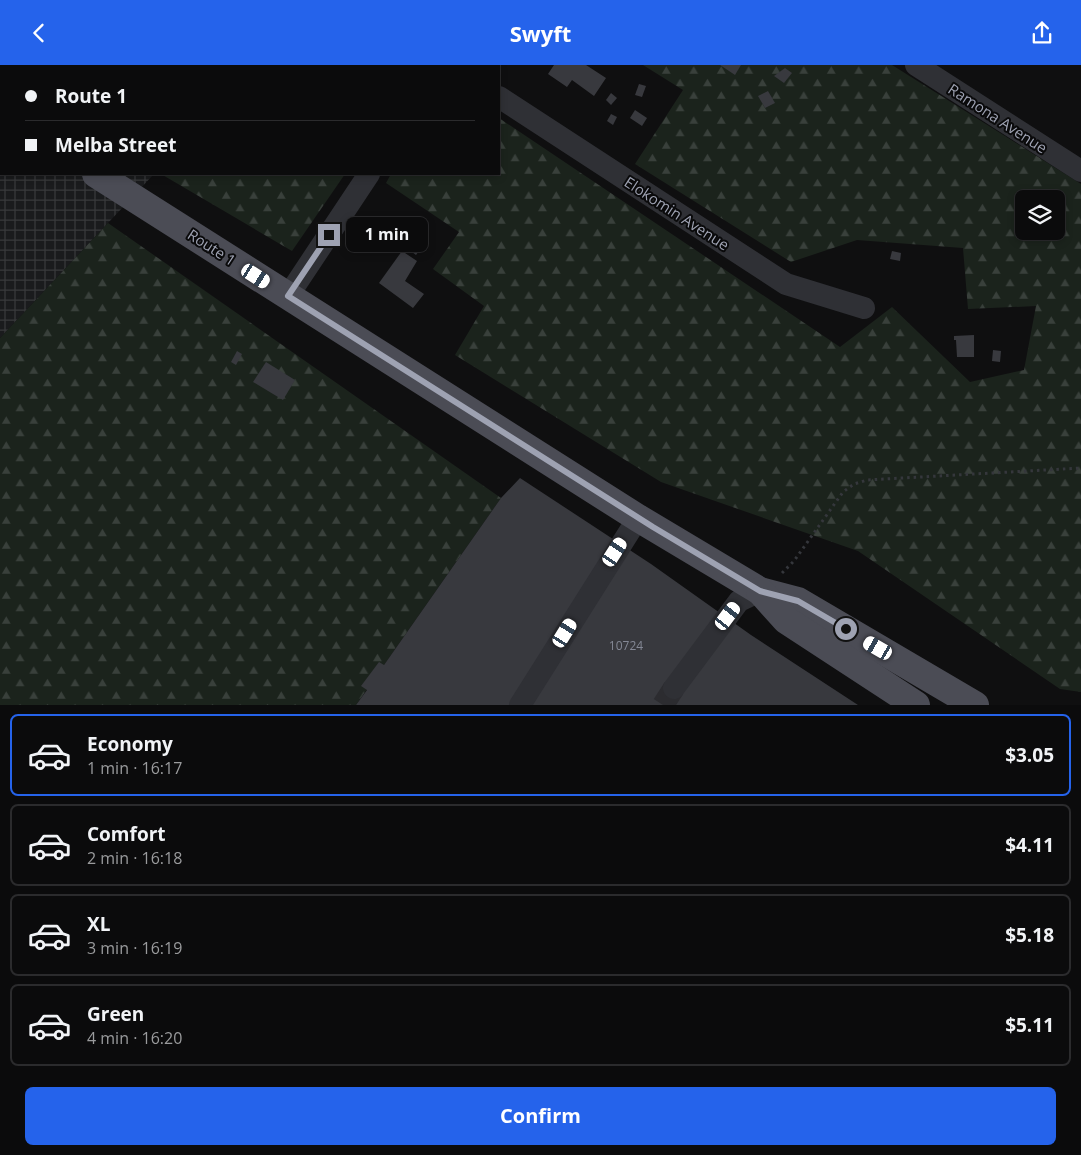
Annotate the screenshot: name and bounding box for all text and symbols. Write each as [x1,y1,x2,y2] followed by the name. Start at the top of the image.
[510,18,571,48] text: Swyft
[25,19,53,47] icon: back
[1028,19,1056,47] icon: share
[945,79,1051,157] street label: Ramona Avenue
[55,83,127,109] text: Route 1
[55,132,176,158] text: Melba Street
[621,172,733,254] street label: Elokomin Avenue
[1015,190,1065,240] map controls
[1015,190,1065,240] button: layers
[346,217,429,253] callout: 1 min
[365,223,409,245] text: 1 min
[184,224,240,270] street label: Route 1
[318,224,340,246] route end
[239,262,272,290] car
[600,535,629,569] car
[712,600,743,632] car
[550,616,579,650] car
[835,618,857,640] route start
[861,634,894,662] car
[609,637,643,654] house number: 10724
[87,731,173,757] text: Economy
[27,733,72,778] icon: car
[1005,742,1054,768] text: $3.05
[87,757,182,779] text: 1 min · 16:17
[87,821,166,847] text: Comfort
[27,823,72,868] icon: car
[1005,832,1054,858] text: $4.11
[87,847,182,869] text: 2 min · 16:18
[87,911,110,937] text: XL
[27,913,72,958] icon: car
[1005,922,1054,948] text: $5.18
[87,937,182,959] text: 3 min · 16:19
[87,1001,144,1027] text: Green
[27,1003,72,1048] icon: car
[1005,1012,1054,1038] text: $5.11
[87,1027,182,1049] text: 4 min · 16:20
[25,1087,1056,1145] button: Confirm

